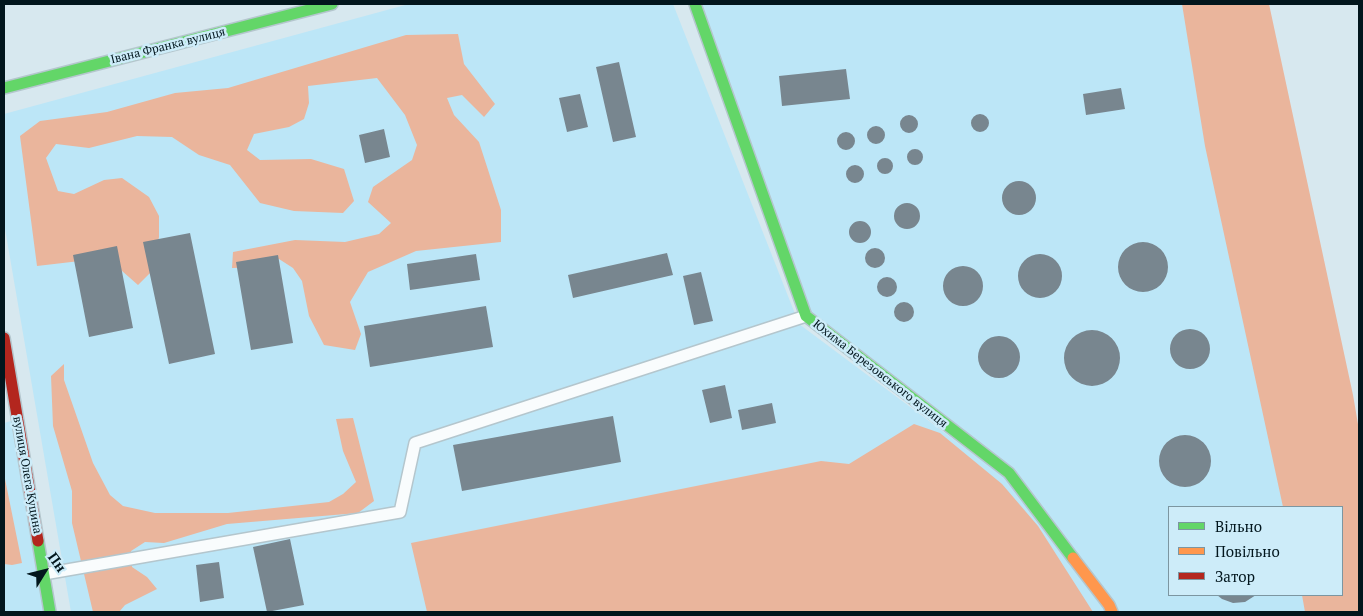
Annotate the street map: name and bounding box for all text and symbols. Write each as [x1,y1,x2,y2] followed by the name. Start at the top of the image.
[109,25,227,67] street label: Івана Франка вулиця
[810,317,950,431] street label: Юхима Березовського вулиця
[10,415,44,535] street label: вулиця Олега Куцина
[1168,506,1343,596] legend
[1215,516,1262,536] text: Вільно
[1215,541,1280,561] text: Повільно
[20,546,70,596] north arrow
[44,548,71,576] text: Пн
[1215,566,1255,586] text: Затор

